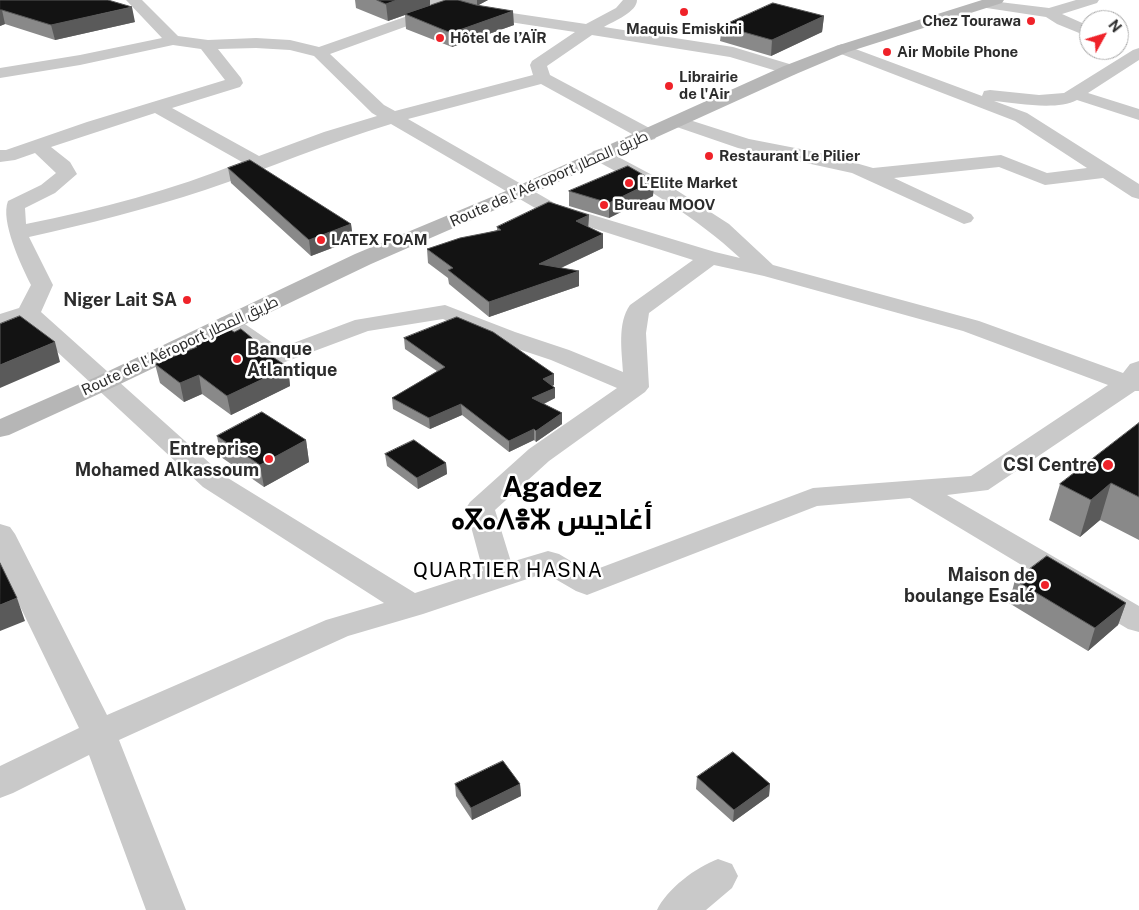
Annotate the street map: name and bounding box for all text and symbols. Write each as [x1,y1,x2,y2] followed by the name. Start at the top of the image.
[678,6,690,18] marker: Maquis Emiskini
[1079,10,1129,60] north arrow
[922,12,1021,30] place label: Chez Tourawa
[1025,15,1037,27] marker: Chez Tourawa
[1105,17,1125,35] text: N
[626,20,742,38] place label: Maquis Emiskini
[450,29,547,47] place label: Hôtel de l’AÏR
[434,32,446,44] marker: Hôtel de l’AÏR
[897,43,1018,61] place label: Air Mobile Phone
[881,46,893,58] marker: Air Mobile Phone
[679,68,738,103] place label: Librairie de l'Air
[663,80,675,92] marker: Librairie de l'Air
[447,127,651,231] street label: Route de l'Aéroport طريق المطار
[719,147,860,165] place label: Restaurant Le Pilier
[703,150,715,162] marker: Restaurant Le Pilier
[639,174,738,192] place label: L’Elite Market
[623,177,635,189] marker: L’Elite Market
[614,196,715,214] place label: Bureau MOOV
[598,199,610,211] marker: Bureau MOOV
[331,231,427,249] place label: LATEX FOAM
[315,234,327,246] marker: LATEX FOAM
[63,289,177,311] place label: Niger Lait SA
[79,292,281,400] street label: Route de l'Aéroport طريق المطار
[181,294,193,306] marker: Niger Lait SA
[247,338,337,380] place label: Banque Atlantique
[231,353,243,365] marker: Banque Atlantique
[75,438,259,480] place label: Entreprise Mohamed Alkassoum
[263,453,275,465] marker: Entreprise Mohamed Alkassoum
[1003,454,1097,476] place label: CSI Centre
[1101,458,1115,472] marker: CSI Centre
[451,471,653,537] district label: Agadez ⴰⴳⴰⴷⴻⵣ أغاديس
[411,559,605,583] district label: QUARTIER HASNA
[904,564,1035,606] place label: Maison de boulange Esalé
[1039,579,1051,591] marker: Maison de boulange Esalé

